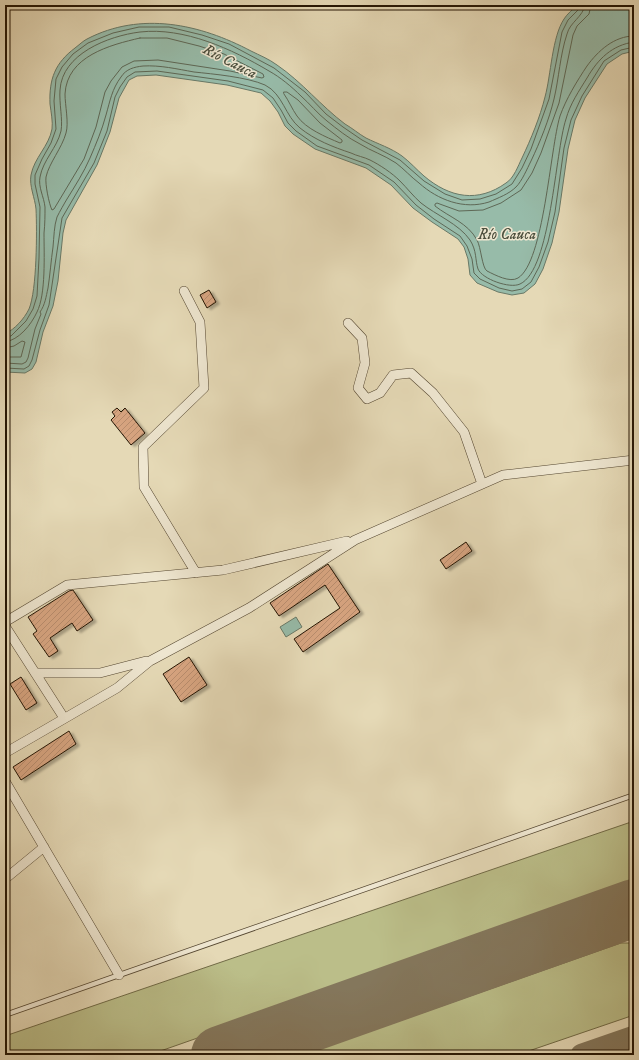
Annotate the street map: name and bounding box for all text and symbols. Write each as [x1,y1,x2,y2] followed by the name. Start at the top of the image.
[199,39,260,83] water label: Río Cauca
[477,225,536,244] water label: Río Cauca

